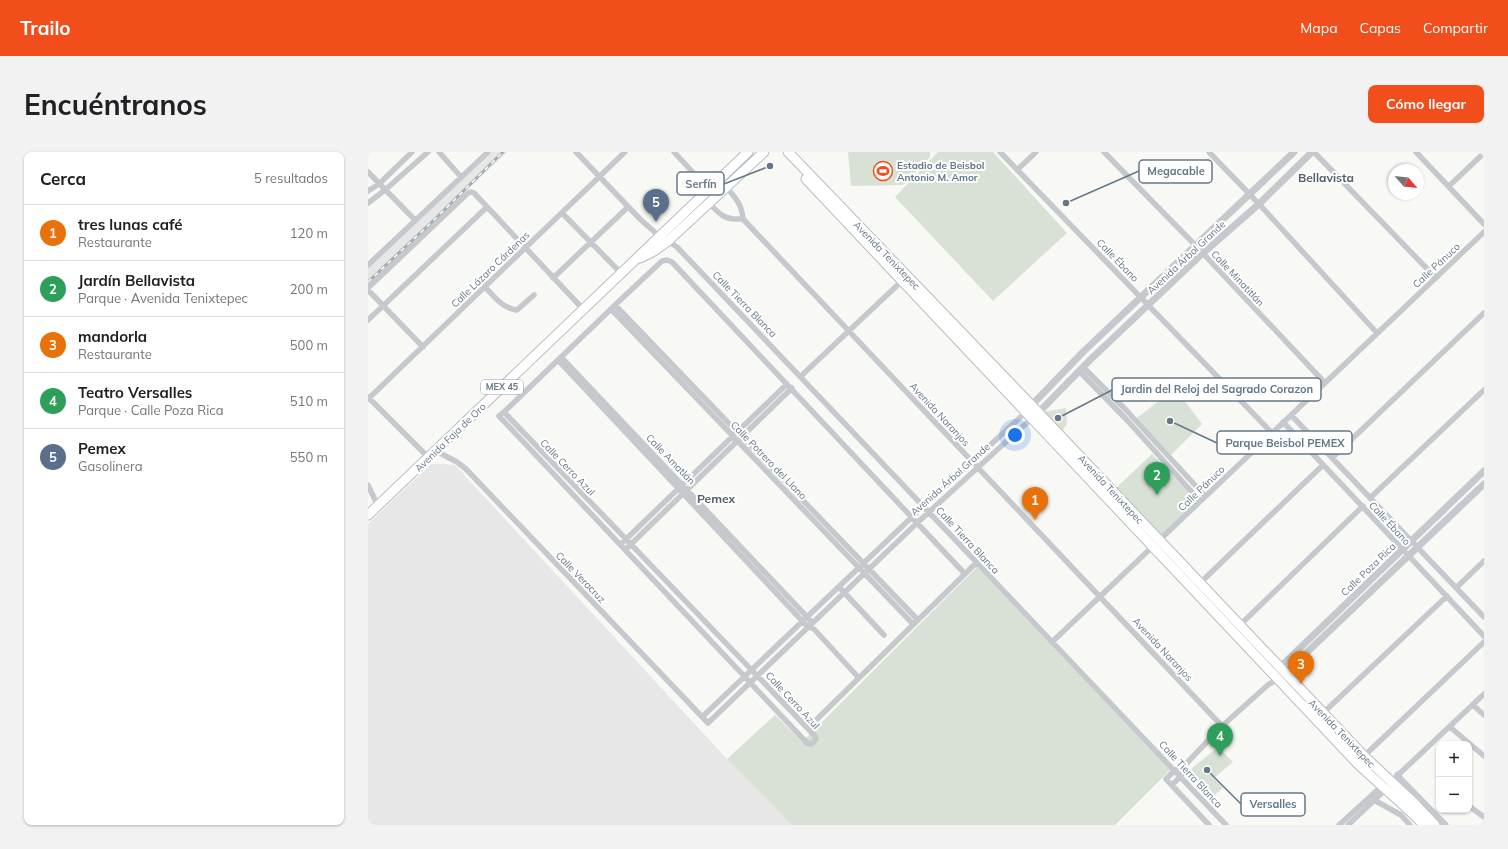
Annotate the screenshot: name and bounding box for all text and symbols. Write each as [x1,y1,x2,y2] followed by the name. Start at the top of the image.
[20,16,71,40] text: Trailo
[1300,19,1338,37] text: Mapa
[1360,19,1401,37] text: Capas
[1423,19,1488,37] text: Compartir
[1368,85,1484,123] button: Cómo llegar
[24,87,207,122] text: Encuéntranos
[897,159,984,184] place label: Estadio de Beisbol Antonio M. Amor
[872,160,894,182] sports icon: Estadio de Beisbol Antonio M. Amor
[1139,160,1212,183] callout: Megacable
[1147,164,1205,178] text: Megacable
[1388,164,1424,200] north arrow
[40,168,86,189] text: Cerca
[254,170,328,186] text: 5 resultados
[1298,170,1354,185] district label: Bellavista
[677,172,724,195] callout: Serfín
[685,177,717,191] text: Serfín
[643,189,669,222] pin: 5
[78,215,183,234] text: tres lunas café
[851,218,923,292] street label: Avenida Tenixtepec
[1144,218,1228,297] street label: Avenida Árbol Grande
[49,225,57,241] text: 1
[290,225,328,241] text: 120 m
[448,228,533,310] street label: Calle Lázaro Cárdenas
[78,234,152,250] text: Restaurante
[1094,236,1142,285] street label: Calle Ébano
[1410,240,1463,291] street label: Calle Pánuco
[1208,248,1267,309] street label: Calle Minatitlán
[710,268,780,340] street label: Calle Tierra Blanca
[78,271,195,290] text: Jardín Bellavista
[49,281,57,297] text: 2
[290,281,328,297] text: 200 m
[78,290,248,306] text: Parque · Avenida Tenixtepec
[78,327,147,346] text: mandorla
[49,337,57,353] text: 3
[290,337,328,353] text: 500 m
[78,346,152,362] text: Restaurante
[1112,378,1321,401] callout: Jardin del Reloj del Sagrado Corazon
[481,380,523,394] road number: MEX 45
[907,380,973,449] street label: Avenida Naranjos
[1121,382,1313,396] text: Jardin del Reloj del Sagrado Corazon
[78,383,192,402] text: Teatro Versalles
[49,393,57,409] text: 4
[290,393,328,409] text: 510 m
[412,400,489,475] street label: Avenida Faja de Oro
[78,402,224,418] text: Parque · Calle Poza Rica
[728,419,810,502] street label: Calle Potrero del Llano
[1005,425,1025,445] your location
[643,431,698,487] street label: Calle Amatlán
[1217,431,1352,454] callout: Parque Beisbol PEMEX
[537,436,598,498] street label: Calle Cerro Azul
[1225,436,1345,450] text: Parque Beisbol PEMEX
[78,439,126,458] text: Pemex
[908,440,993,518] street label: Avenida Árbol Grande
[49,449,57,465] text: 5
[290,449,328,465] text: 550 m
[1075,452,1146,527] street label: Avenida Tenixtepec
[78,458,143,474] text: Gasolinera
[1144,462,1170,495] pin: 2
[1175,463,1228,514] street label: Calle Pánuco
[1022,487,1048,520] pin: 1
[697,491,736,506] district label: Pemex
[1366,499,1413,548] street label: Calle Ébano
[933,504,1002,577] street label: Calle Tierra Blanca
[1338,540,1399,599] street label: Calle Poza Rica
[553,549,608,606] street label: Calle Veracruz
[1130,615,1196,684] street label: Avenida Naranjos
[1288,651,1314,684] pin: 3
[763,669,822,732] street label: Calle Cerro Azul
[1306,696,1378,770] street label: Avenida Tenixtepec
[1207,723,1233,756] pin: 4
[1156,738,1225,811] street label: Calle Tierra Blanca
[1436,741,1472,813] map controls
[1436,741,1472,777] button: +
[1436,777,1472,813] button: −
[1241,793,1305,816] callout: Versalles
[1248,797,1297,811] text: Versalles

